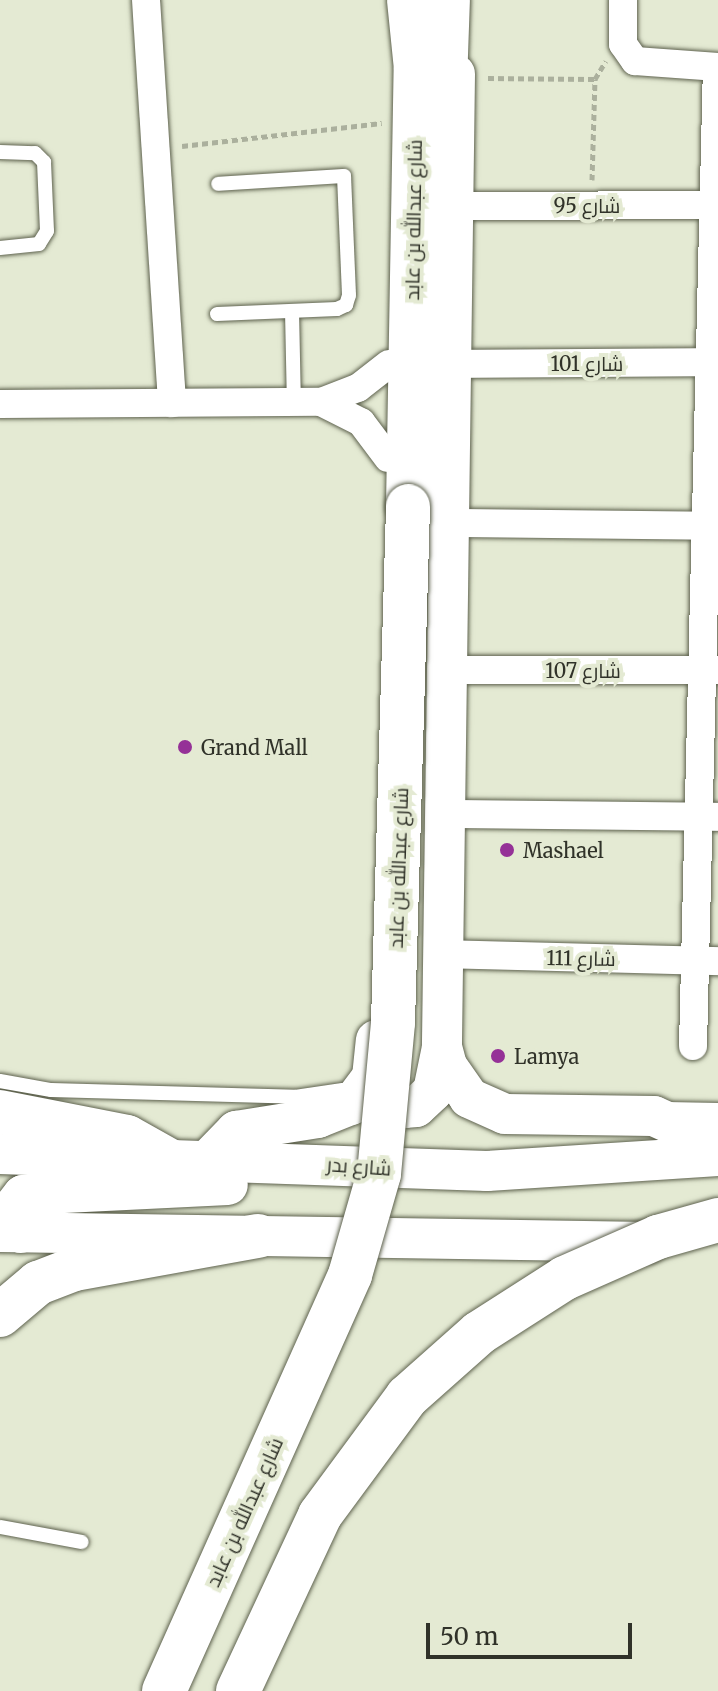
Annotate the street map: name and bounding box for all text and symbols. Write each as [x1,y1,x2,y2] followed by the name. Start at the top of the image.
[400,139,426,301] street label: شارع عبدالله بن عابد
[554,193,620,217] street label: شارع 95
[551,351,623,375] street label: شارع 101
[545,658,621,682] street label: شارع 107
[201,735,308,759] place label: Grand Mall
[176,738,194,756] marker: Grand Mall
[383,787,413,949] street label: شارع عبدالله بن عابد
[523,838,604,862] place label: Mashael
[498,841,516,859] marker: Mashael
[546,945,616,971] street label: شارع 111
[514,1044,579,1068] place label: Lamya
[489,1047,507,1065] marker: Lamya
[326,1152,392,1180] street label: شارع بدر
[200,1434,288,1590] street label: شارع عبدالله بن عابد
[430,1607,636,1657] scale bar
[440,1621,499,1652] text: 50 m

